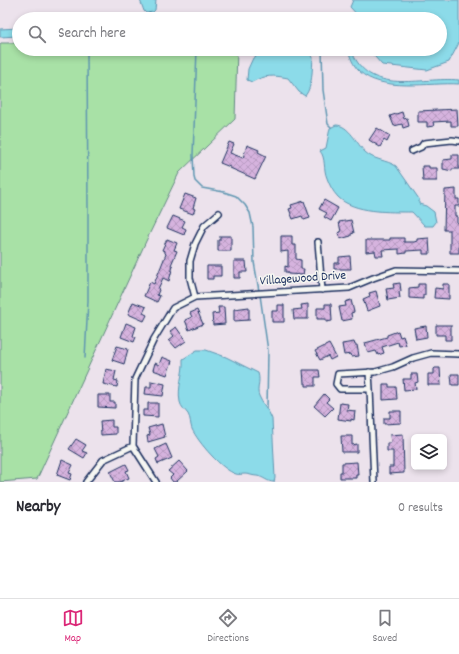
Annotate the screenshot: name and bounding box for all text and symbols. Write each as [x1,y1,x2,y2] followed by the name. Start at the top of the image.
[12,12,447,56] search box
[26,23,48,45] icon: search
[58,23,126,45] text: Search here
[259,266,347,291] street label: Villagewood Drive
[411,434,447,470] map controls
[411,434,447,470] button: layers
[16,496,60,520] text: Nearby
[398,499,443,518] text: 0 results
[62,607,84,647] tab: Map
[207,607,249,647] tab: Directions
[373,607,397,647] tab: Saved

